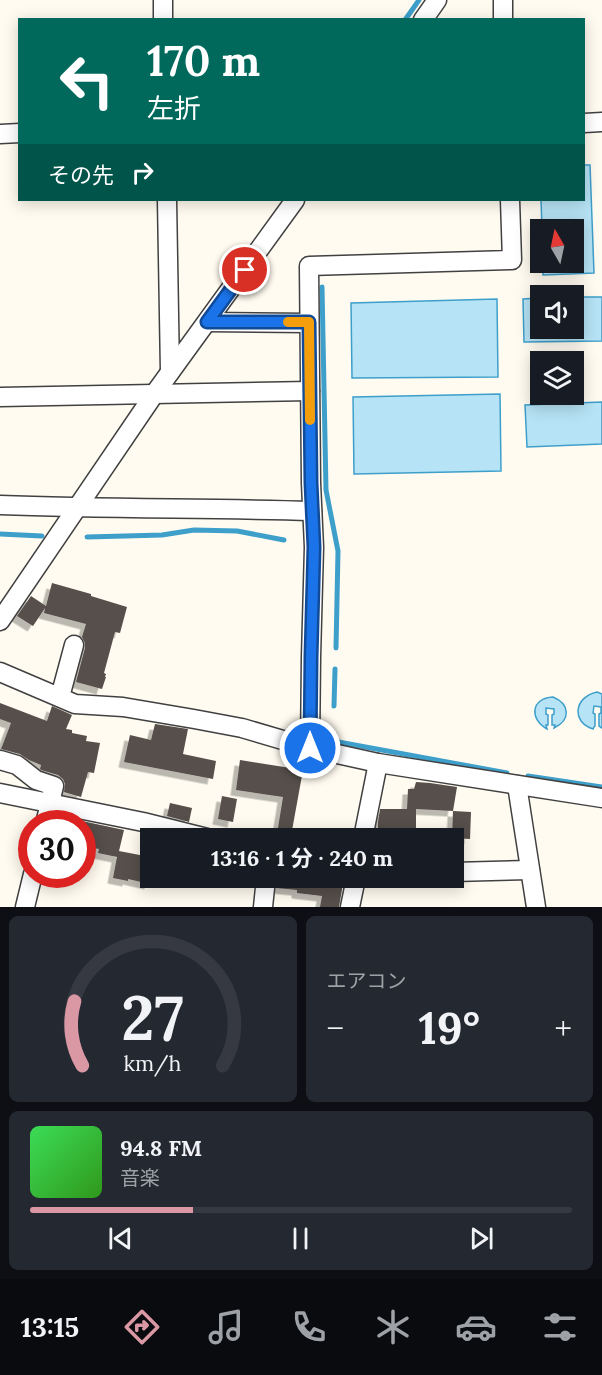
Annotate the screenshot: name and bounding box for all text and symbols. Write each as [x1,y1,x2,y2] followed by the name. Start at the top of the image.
[147,34,260,88] text: 170 m
[48,42,126,120] icon: left
[147,91,201,125] text: 左折
[126,156,159,189] icon: right
[48,161,114,189] text: その先
[530,219,584,273] north arrow
[530,219,584,405] map controls
[219,244,270,295] pin
[228,253,261,286] icon: arrive
[530,285,584,339] button: sound
[530,351,584,405] button: layers
[278,716,342,780] position arrow
[18,810,96,888] speed limit sign: 30
[211,844,393,872] text: 13:16 · 1 分 · 240 m
[327,968,407,993] text: エアコン
[121,977,184,1057] text: 27
[419,999,480,1056] text: 19°
[327,1007,344,1049] text: −
[554,1007,572,1049] text: +
[124,1049,182,1077] text: km/h
[120,1134,202,1162] text: 94.8 FM
[120,1165,160,1190] text: 音楽
[104,1222,137,1255] icon: previous
[284,1222,317,1255] icon: pause
[465,1222,498,1255] icon: next
[121,1306,163,1348] icon: directions
[205,1306,247,1348] icon: music
[288,1306,330,1348] icon: phone
[372,1306,414,1348] icon: climate
[455,1306,497,1348] icon: car
[539,1306,581,1348] icon: filters
[21,1310,79,1344] text: 13:15

